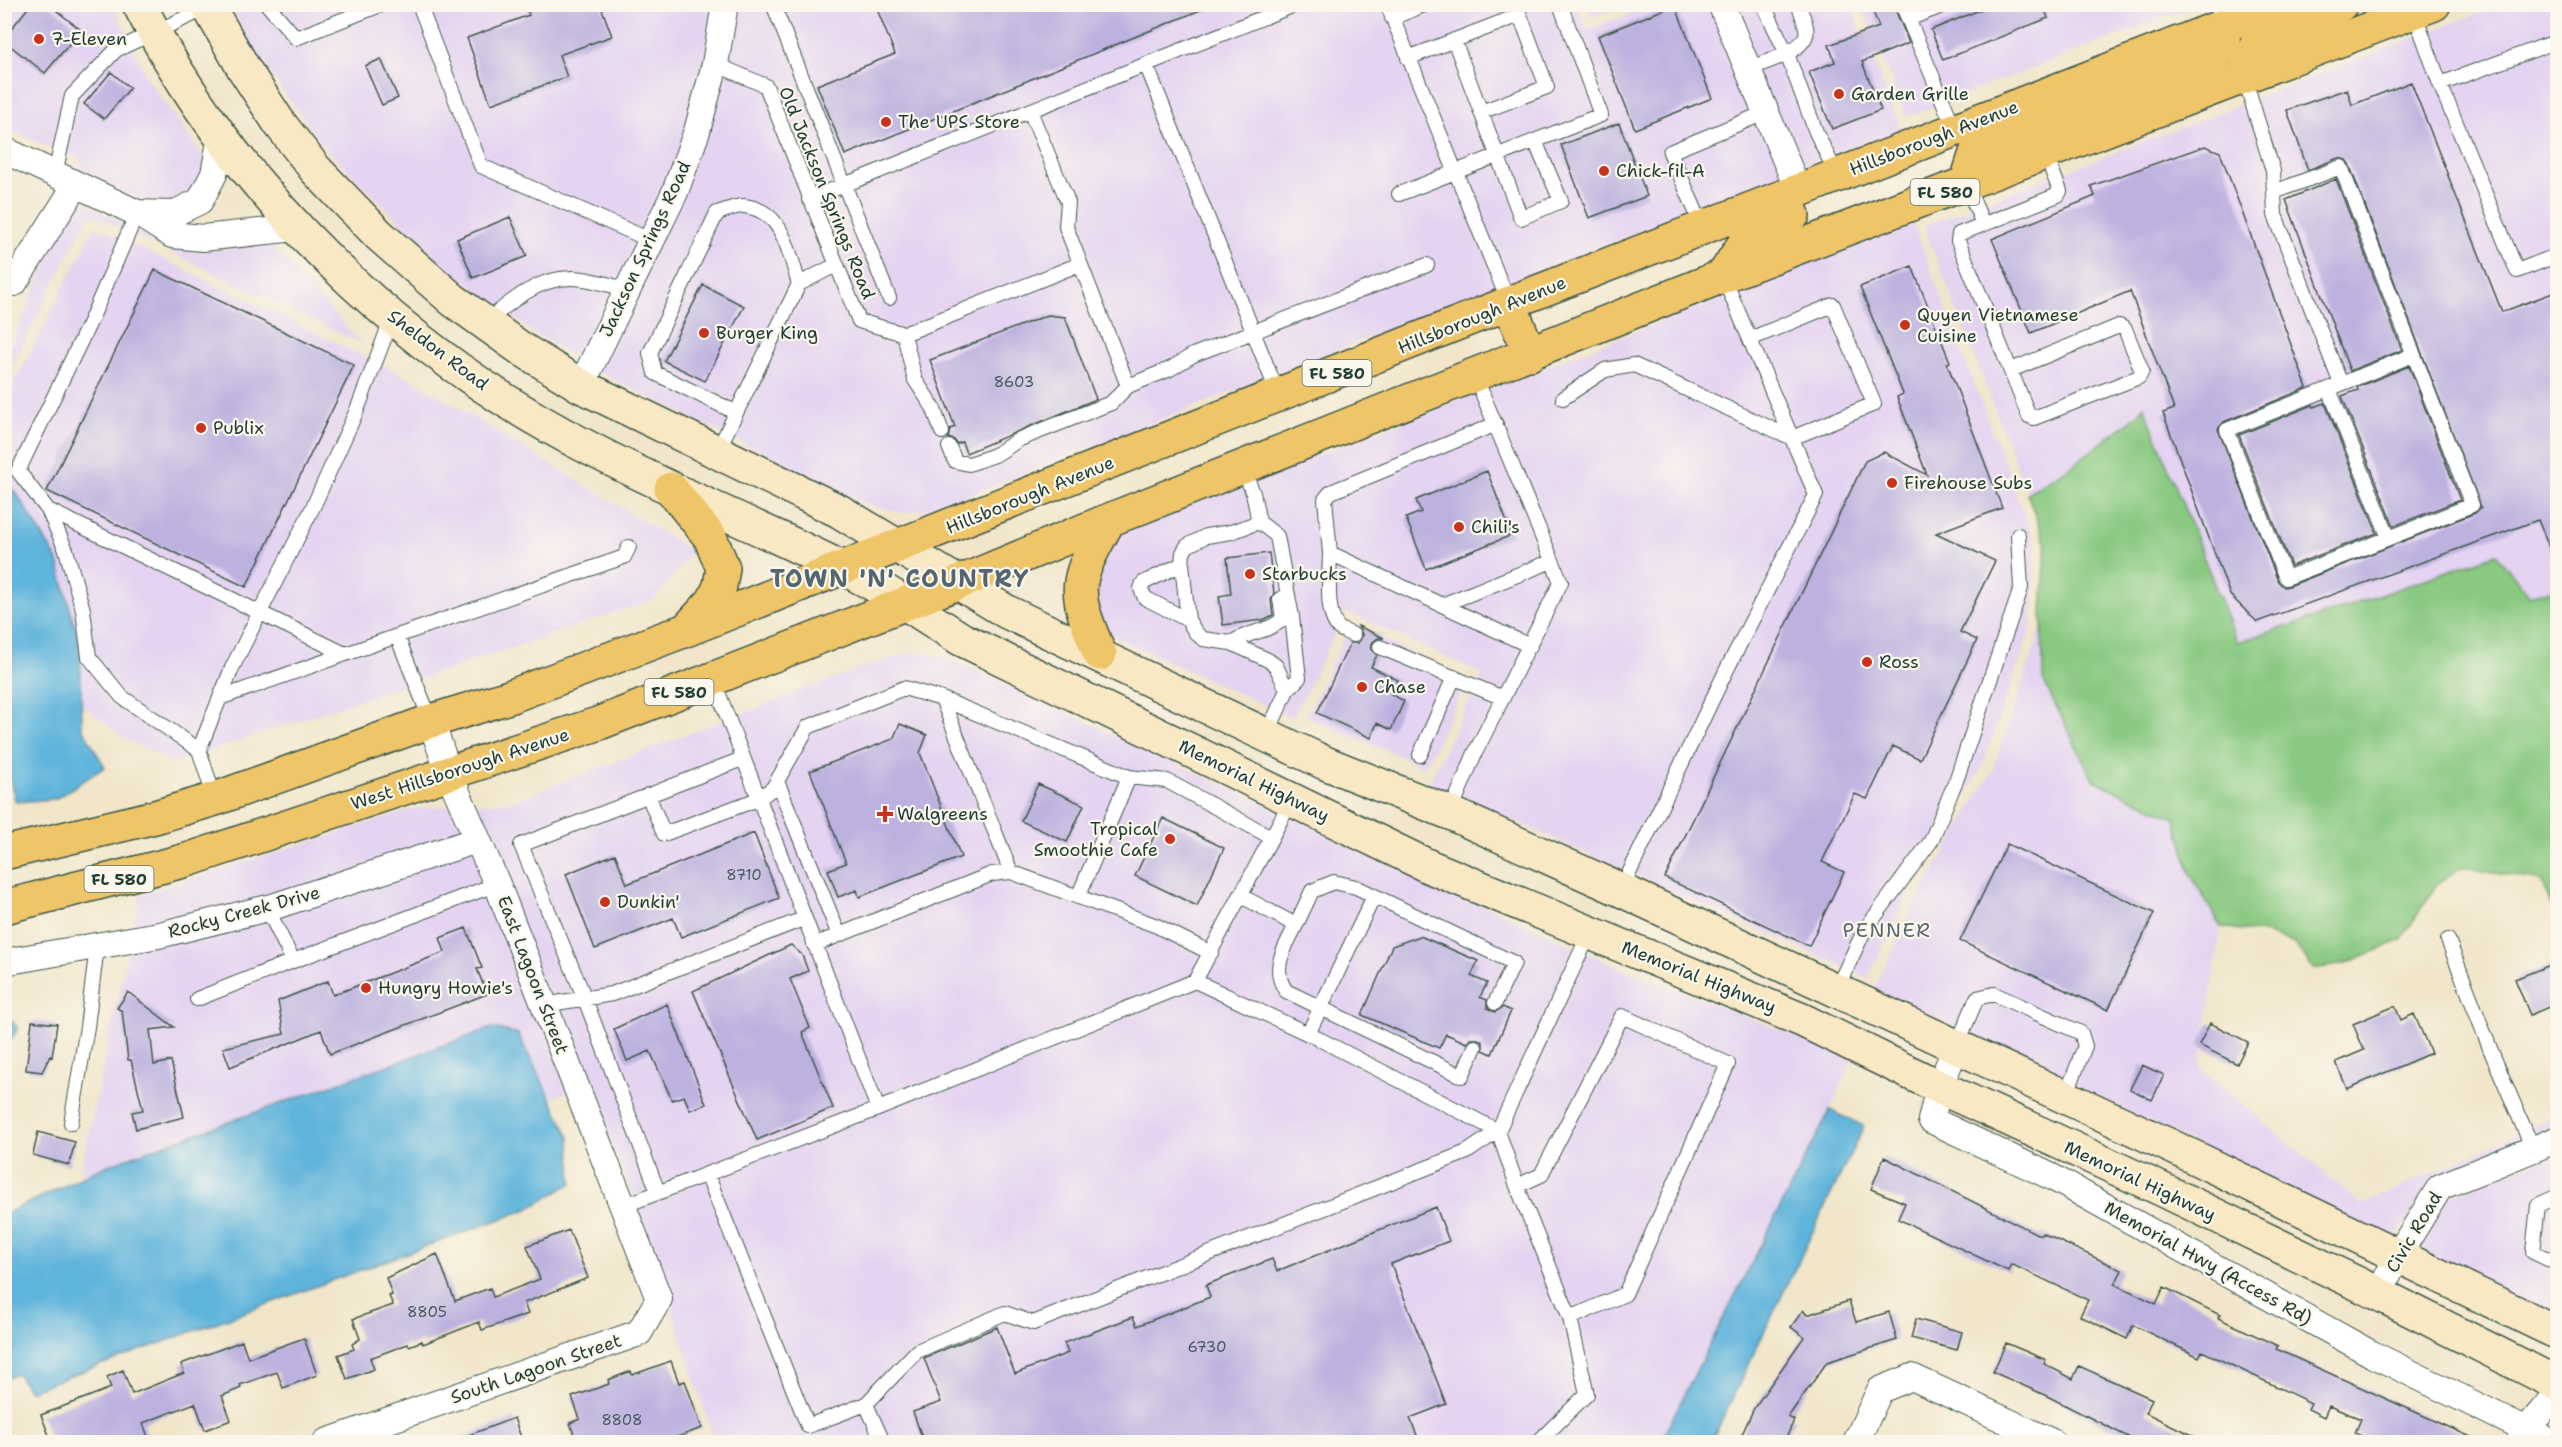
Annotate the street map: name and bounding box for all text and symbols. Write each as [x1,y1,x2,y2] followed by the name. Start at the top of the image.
[51,27,127,51] place label: 7-Eleven
[32,32,46,46] marker: 7-Eleven
[1851,82,1969,106] place label: Garden Grille
[773,83,881,303] street label: Old Jackson Springs Road
[1832,87,1846,101] marker: Garden Grille
[1846,95,2022,181] street label: Hillsborough Avenue
[898,110,1020,134] place label: The UPS Store
[879,115,893,129] marker: The UPS Store
[594,157,696,341] street label: Jackson Springs Road
[1616,159,1705,183] place label: Chick-fil-A
[1597,164,1611,178] marker: Chick-fil-A
[1910,179,1980,205] road number: FL 580
[1394,270,1570,360] street label: Hillsborough Avenue
[1917,303,2079,348] place label: Quyen Vietnamese Cuisine
[383,304,493,396] street label: Sheldon Road
[1898,318,1912,332] marker: Quyen Vietnamese Cuisine
[716,321,818,345] place label: Burger King
[697,326,711,340] marker: Burger King
[1302,360,1372,386] road number: FL 580
[994,372,1034,392] house number: 8603
[213,416,264,440] place label: Publix
[194,421,208,435] marker: Publix
[942,450,1118,540] street label: Hillsborough Avenue
[1904,471,2032,495] place label: Firehouse Subs
[1885,476,1899,490] marker: Firehouse Subs
[1471,515,1520,539] place label: Chili's
[1452,520,1466,534] marker: Chili's
[1262,562,1347,586] place label: Starbucks
[770,563,1030,595] district label: TOWN 'N' COUNTRY
[1243,567,1257,581] marker: Starbucks
[1879,650,1919,674] place label: Ross
[1860,655,1874,669] marker: Ross
[1374,675,1426,699] place label: Chase
[644,679,714,705] road number: FL 580
[1355,680,1369,694] marker: Chase
[348,722,572,816] street label: West Hillsborough Avenue
[1175,734,1333,828] street label: Memorial Highway
[897,802,988,826] place label: Walgreens
[878,807,892,821] marker: Walgreens
[1034,817,1159,862] place label: Tropical Smoothie Cafe
[1163,832,1177,846] marker: Tropical Smoothie Cafe
[726,865,762,885] house number: 8710
[84,866,154,892] road number: FL 580
[165,880,323,944] street label: Rocky Creek Drive
[617,890,680,914] place label: Dunkin'
[492,892,574,1058] street label: East Lagoon Street
[598,895,612,909] marker: Dunkin'
[1842,917,1932,943] district label: PENNER
[1618,935,1780,1019] street label: Memorial Highway
[378,976,513,1000] place label: Hungry Howie's
[359,981,373,995] marker: Hungry Howie's
[2060,1135,2220,1227] street label: Memorial Highway
[2380,1187,2448,1277] street label: Civic Road
[2100,1196,2316,1330] street label: Memorial Hwy (Access Rd)
[407,1302,447,1322] house number: 8805
[447,1328,625,1410] street label: South Lagoon Street
[1188,1337,1226,1357] house number: 6730
[601,1410,643,1430] house number: 8808

